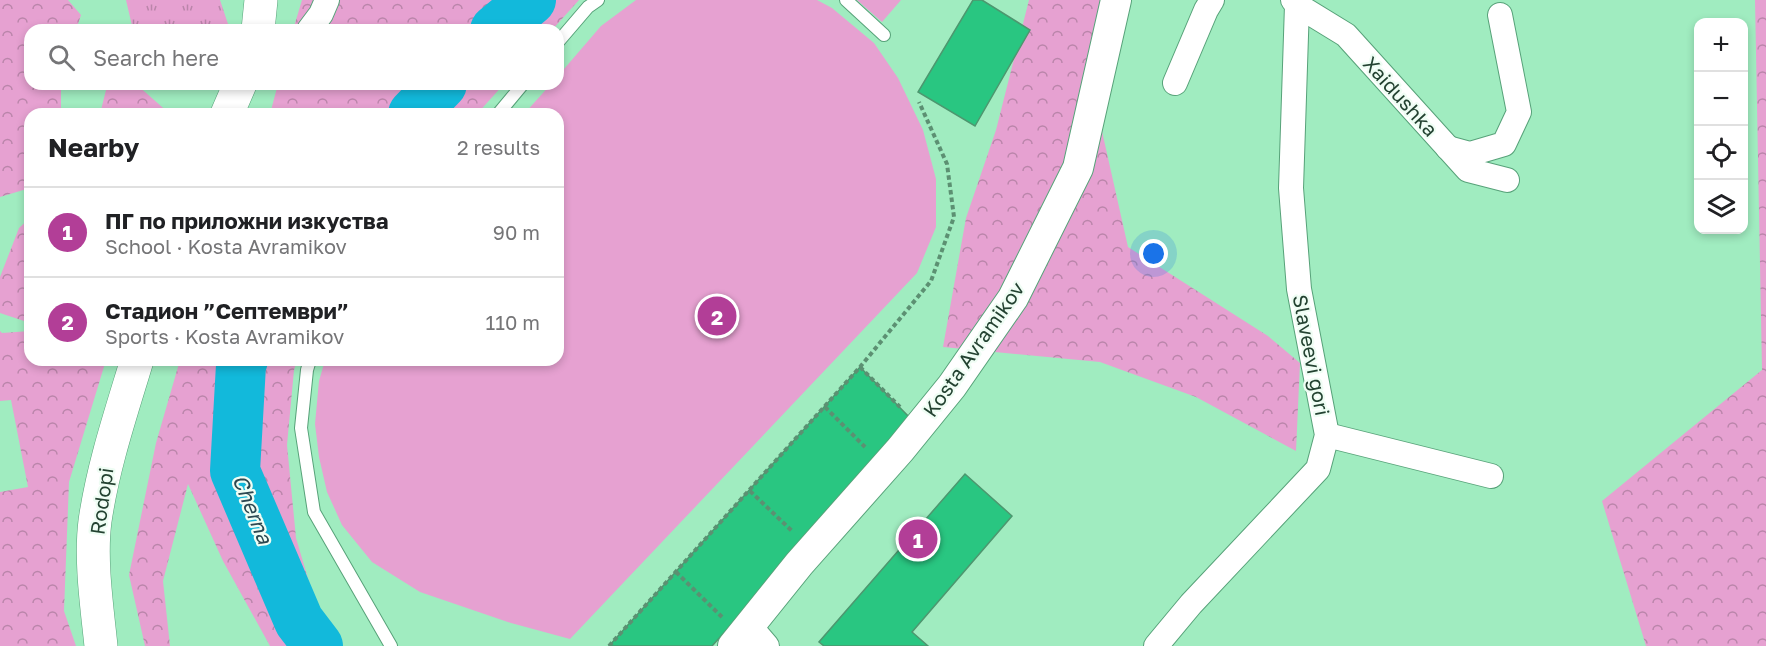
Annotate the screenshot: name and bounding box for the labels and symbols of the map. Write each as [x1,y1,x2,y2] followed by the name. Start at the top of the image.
[1359,51,1443,141] street label: Xaidushka
[1139,239,1168,268] your location
[917,277,1029,421] street label: Kosta Avramikov
[1289,292,1335,418] street label: Slaveevi gori
[698,294,736,338] pin: 2
[84,466,118,536] street label: Rodopi
[227,471,279,548] water label: Cherna
[898,516,938,562] pin: 1

